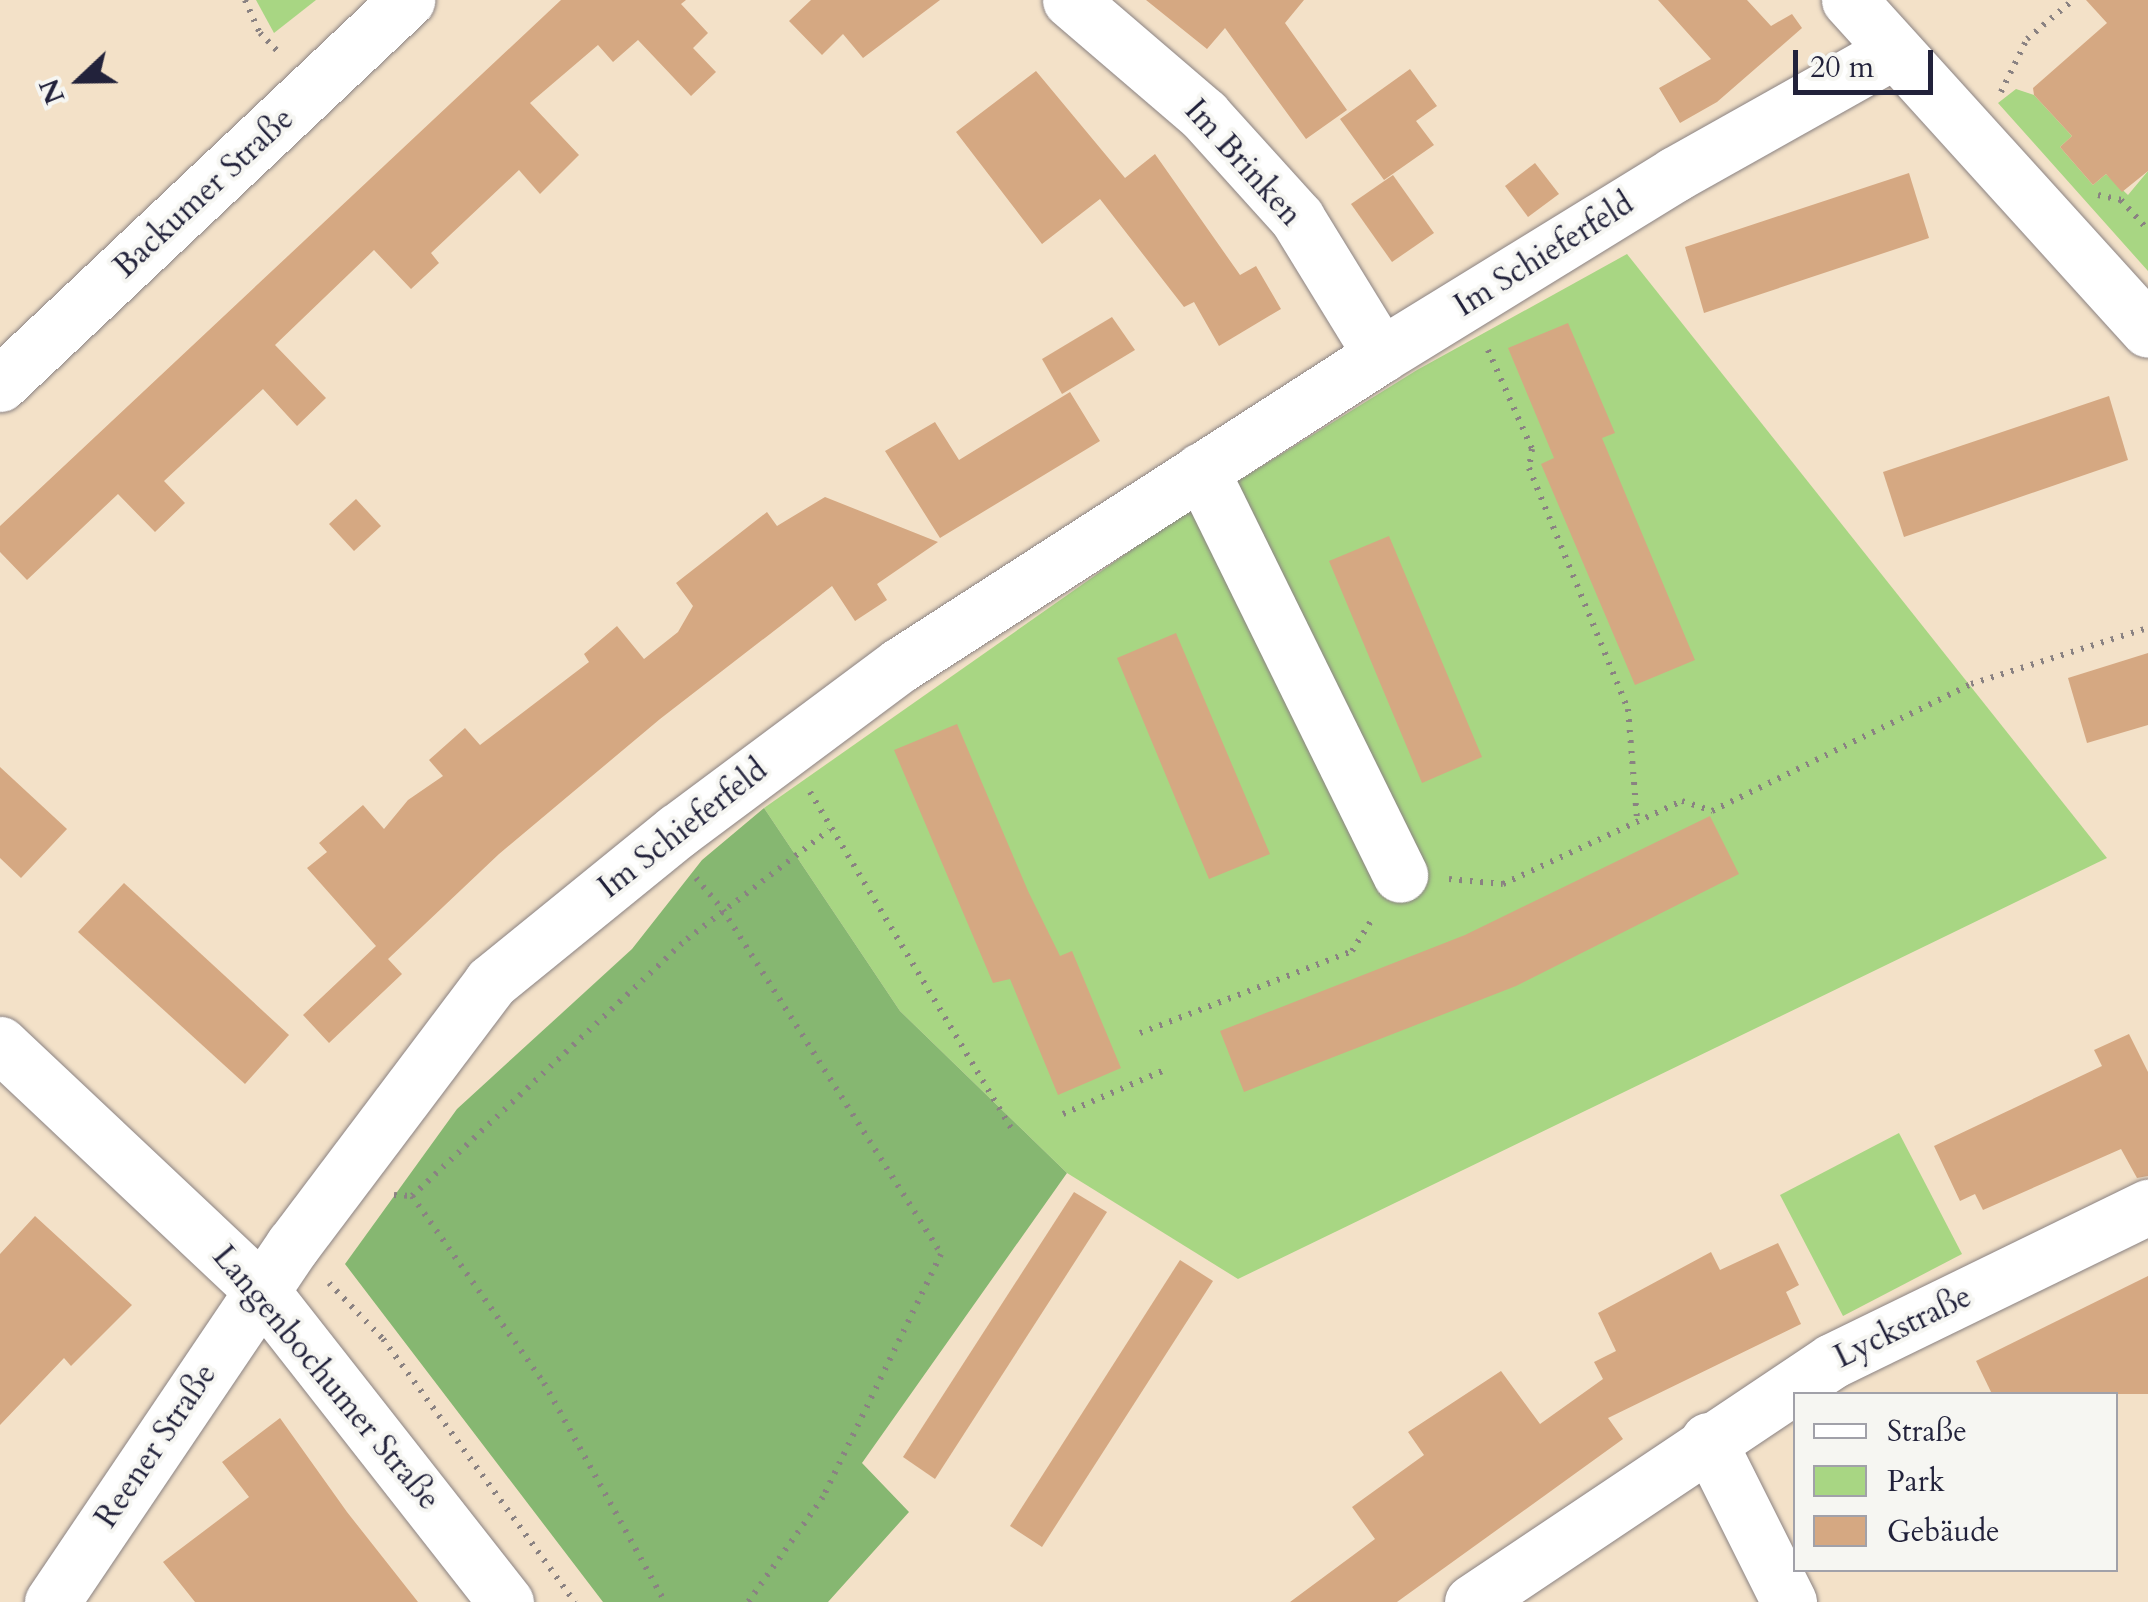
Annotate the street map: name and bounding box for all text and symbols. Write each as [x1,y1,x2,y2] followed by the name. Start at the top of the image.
[30,30,130,130] north arrow
[1798,30,1938,92] scale bar
[1810,47,1874,88] text: 20 m
[30,73,74,110] text: N
[1176,92,1310,234] street label: Im Brinken
[106,100,302,286] street label: Backumer Straße
[1447,185,1641,325] street label: Im Schieferfeld
[591,751,775,907] street label: Im Schieferfeld
[204,1238,448,1518] street label: Langenbochumer Straße
[1828,1277,1978,1377] street label: Lyckstraße
[87,1357,225,1535] street label: Reener Straße
[1793,1392,2118,1572] legend
[1887,1411,1967,1452] text: Straße
[1887,1461,1945,1502] text: Park
[1887,1511,2000,1552] text: Gebäude

